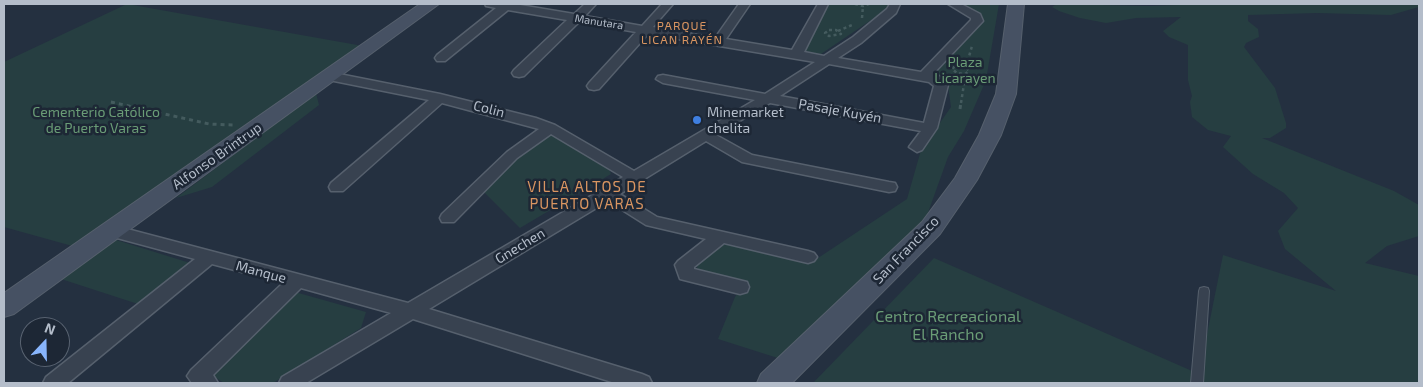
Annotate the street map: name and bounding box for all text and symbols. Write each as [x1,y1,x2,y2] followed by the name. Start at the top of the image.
[574,12,624,32] street label: Manutara
[640,19,724,47] district label: PARQUE LICAN RAYÉN
[934,54,996,86] park label: Plaza Licarayen
[797,95,883,127] street label: Pasaje Kuyén
[472,97,506,121] street label: Colin
[32,104,160,136] park label: Cementerio Católico de Puerto Varas
[707,104,784,136] place label: Minemarket chelita
[691,114,703,126] marker: Minemarket chelita
[169,119,265,193] street label: Alfonso Brintrup
[526,178,648,213] district label: VILLA ALTOS DE PUERTO VARAS
[870,213,942,287] street label: San Francisco
[492,225,548,267] street label: Gnechen
[234,257,288,287] street label: Manque
[875,307,1021,345] park label: Centro Recreacional El Rancho
[20,317,70,367] north arrow
[42,319,58,338] text: N

